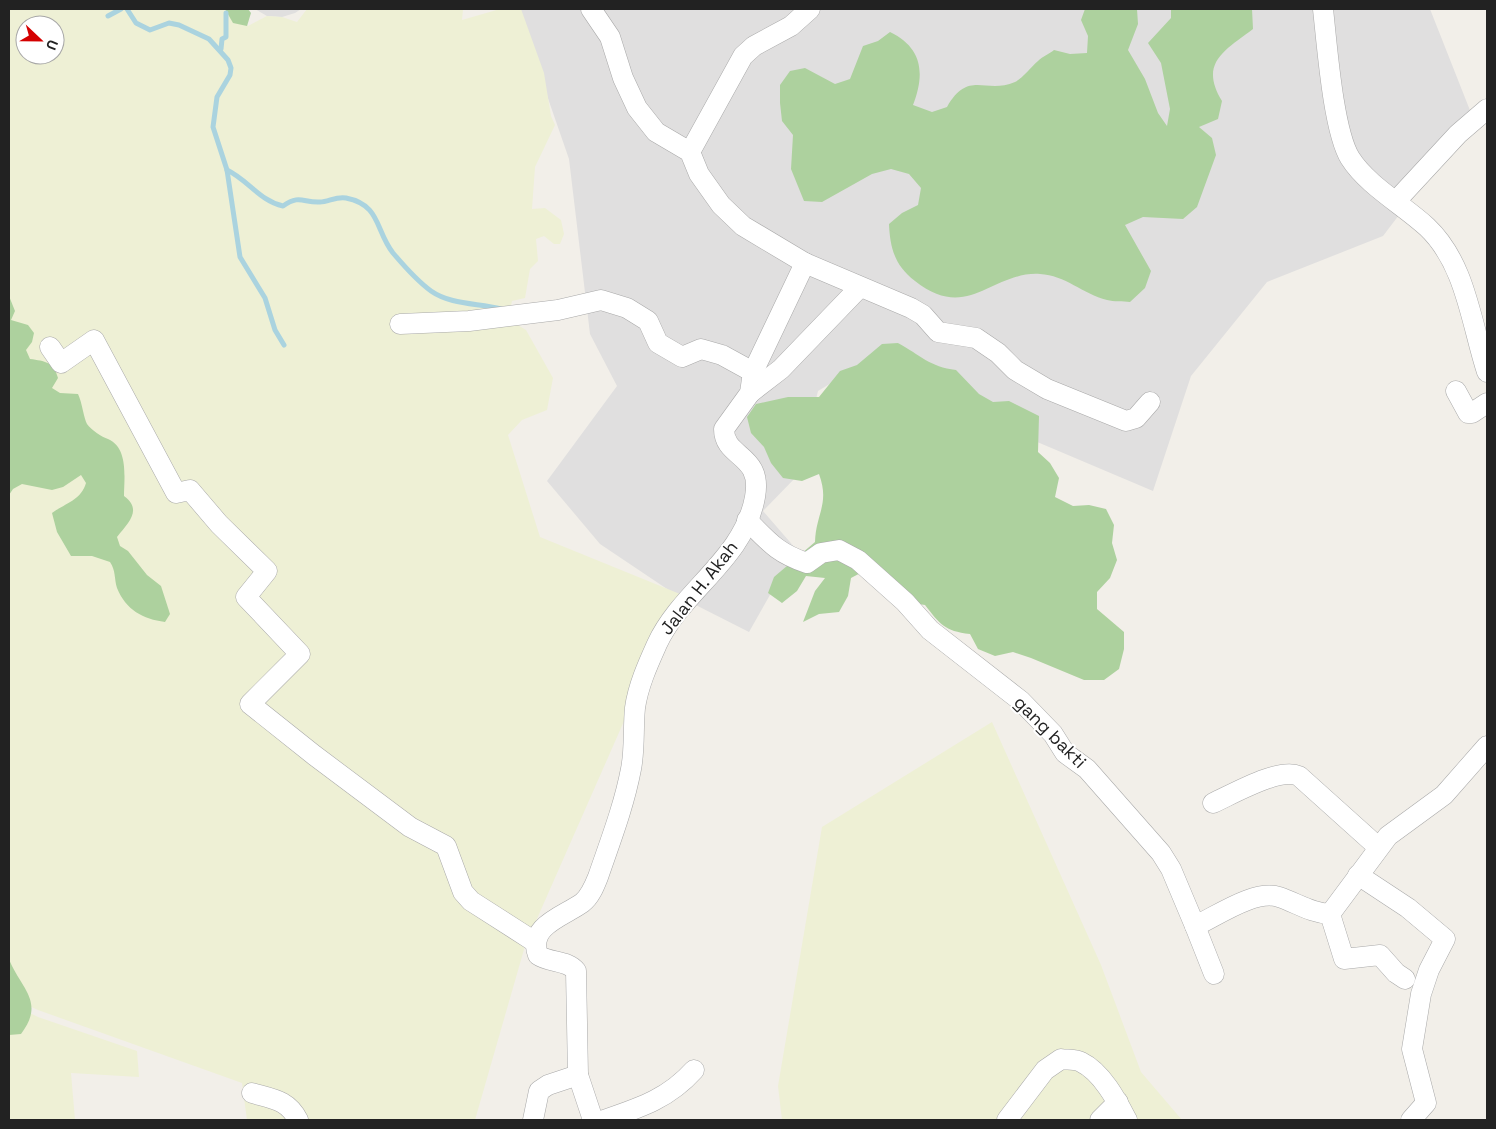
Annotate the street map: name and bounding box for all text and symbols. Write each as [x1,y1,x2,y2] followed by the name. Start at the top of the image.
[15,15,65,65] north arrow
[42,37,62,53] text: U
[655,536,743,639] street label: Jalan H. Akah
[1009,690,1092,773] street label: gang bakti

